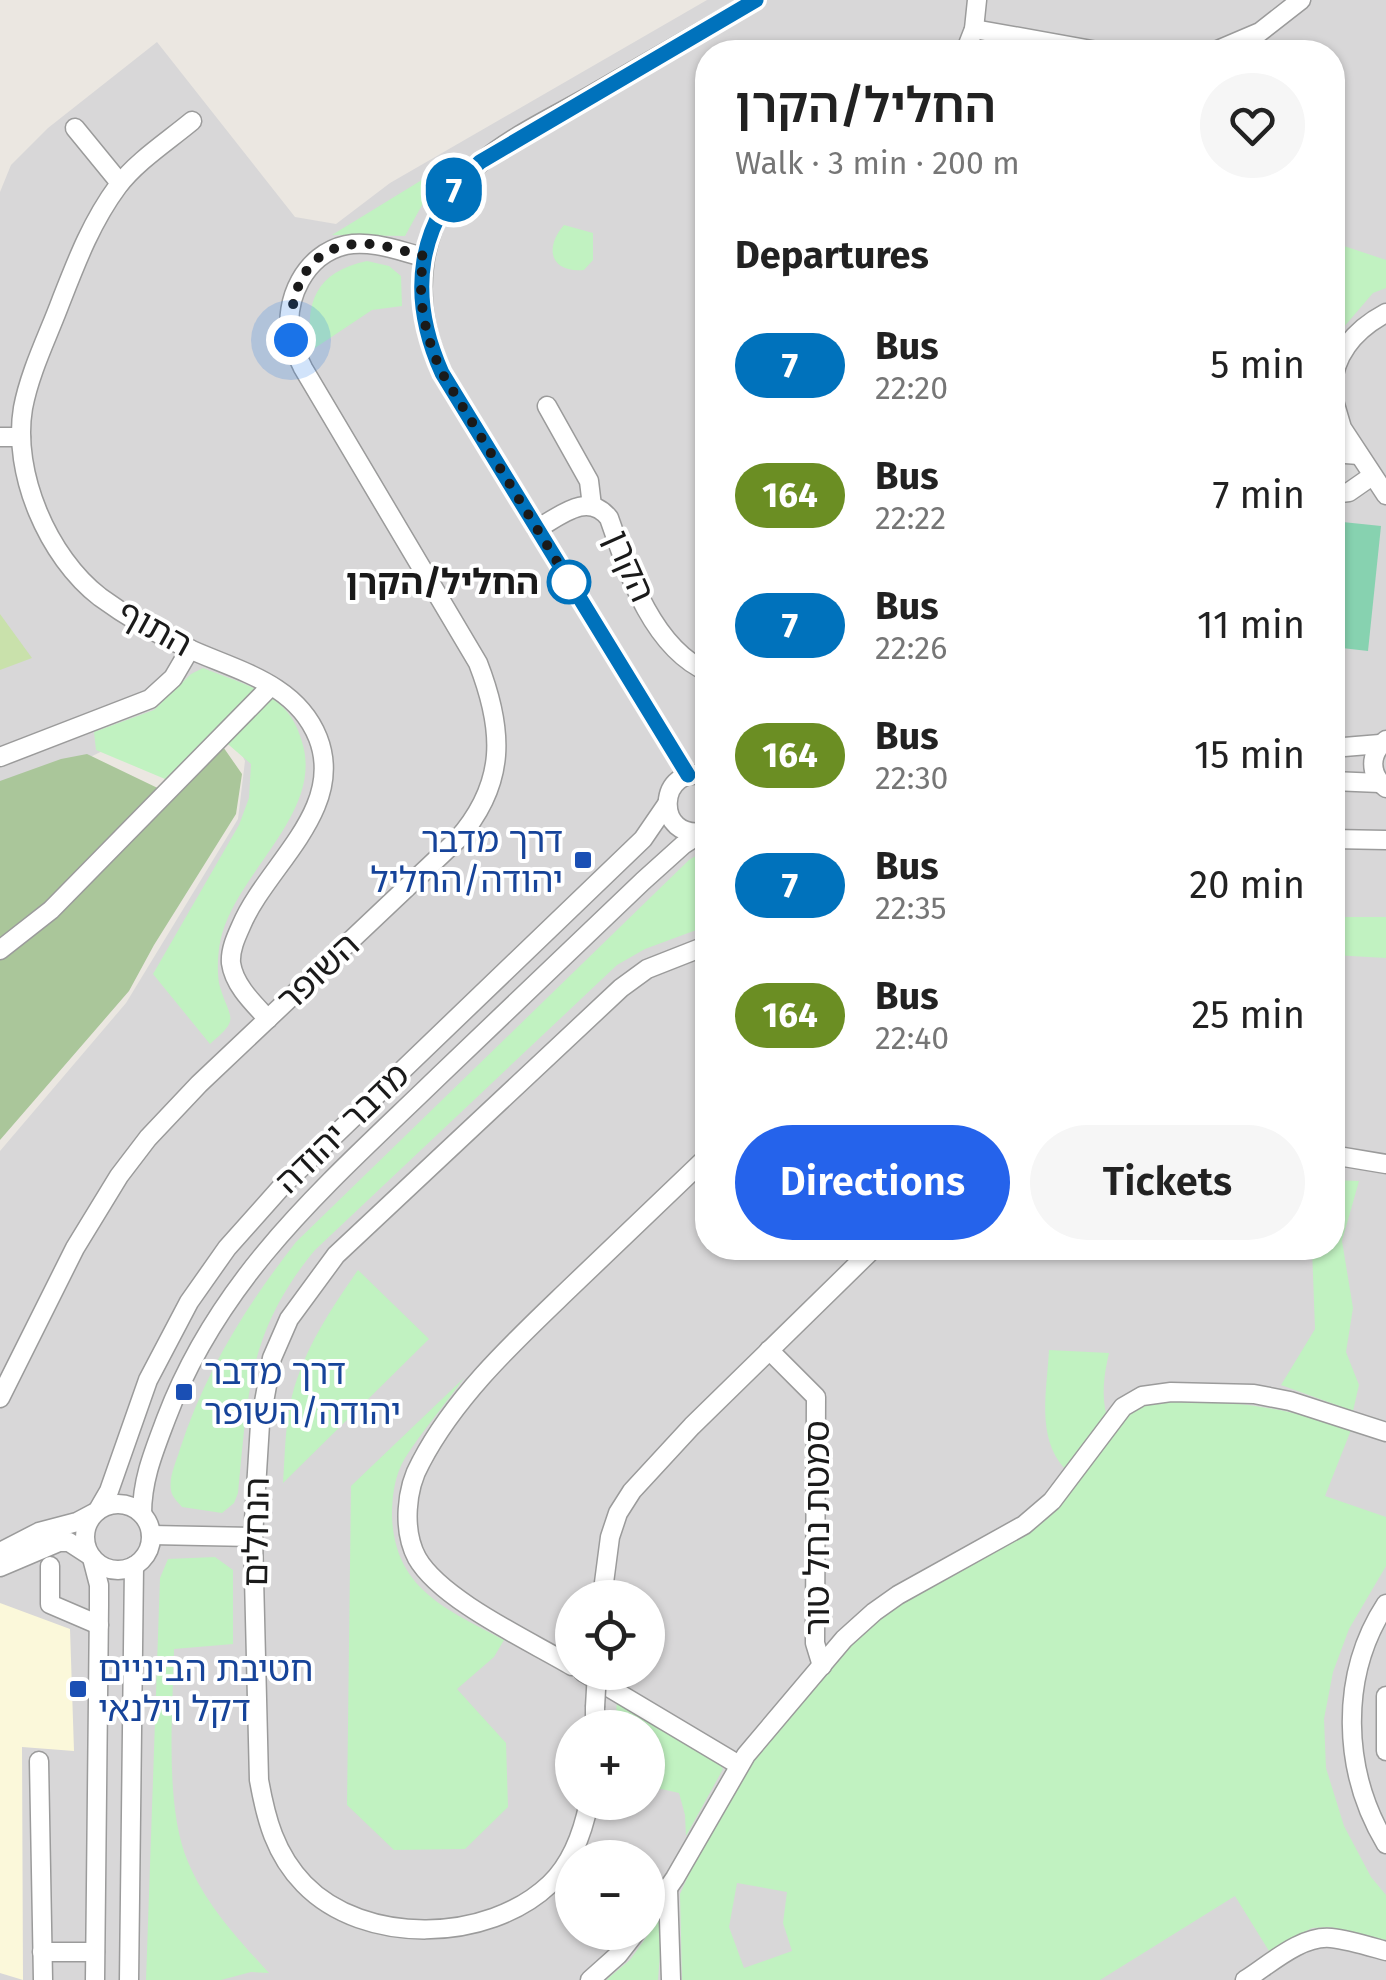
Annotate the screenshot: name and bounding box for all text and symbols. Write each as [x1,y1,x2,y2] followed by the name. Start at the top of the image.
[1200,73,1305,178] button: heart
[735,77,996,135] text: החליל/הקרן
[735,144,1020,182] text: Walk · 3 min · 200 m
[422,158,486,222] line badge: 7
[446,169,462,211] text: 7
[735,232,929,278] text: Departures
[266,315,316,365] your location
[875,323,939,369] text: Bus
[1210,342,1305,388] text: 5 min
[782,344,798,386] text: 7
[875,369,948,407] text: 22:20
[875,453,939,499] text: Bus
[1213,472,1305,518] text: 7 min
[762,474,818,516] text: 164
[875,499,946,537] text: 22:22
[596,524,664,608] street label: הקרן
[346,561,539,603] place label: החליל/הקרן
[548,561,590,603] marker: החליל/הקרן
[875,583,939,629] text: Bus
[111,591,199,665] street label: התוף
[1197,602,1305,648] text: 11 min
[782,604,798,646] text: 7
[875,629,947,667] text: 22:26
[875,713,939,759] text: Bus
[1194,732,1305,778] text: 15 min
[762,734,818,776] text: 164
[875,759,948,797] text: 22:30
[370,819,563,901] place label: דרך מדבר יהודה/החליל
[875,843,939,889] text: Bus
[572,849,594,871] marker: דרך מדבר יהודה/החליל
[1189,862,1305,908] text: 20 min
[782,864,798,906] text: 7
[875,889,947,927] text: 22:35
[268,924,368,1020] street label: השופר
[875,973,939,1019] text: Bus
[1192,992,1305,1038] text: 25 min
[762,994,818,1036] text: 164
[875,1019,949,1057] text: 22:40
[266,1054,418,1202] street label: מדבר יהודה
[735,1125,1010,1240] button: Directions
[1030,1125,1305,1240] button: Tickets
[204,1351,401,1433] place label: דרך מדבר יהודה/השופר
[173,1381,195,1403] marker: דרך מדבר יהודה/השופר
[796,1420,838,1636] street label: סמטת נחל טור
[234,1477,278,1587] street label: הנחלים
[555,1580,665,1950] map controls
[555,1580,665,1690] button: locate
[98,1648,313,1730] place label: חטיבת הביניים דקל וילנאי
[67,1678,89,1700] marker: חטיבת הביניים דקל וילנאי
[555,1710,665,1820] button: +
[555,1840,665,1950] button: −

